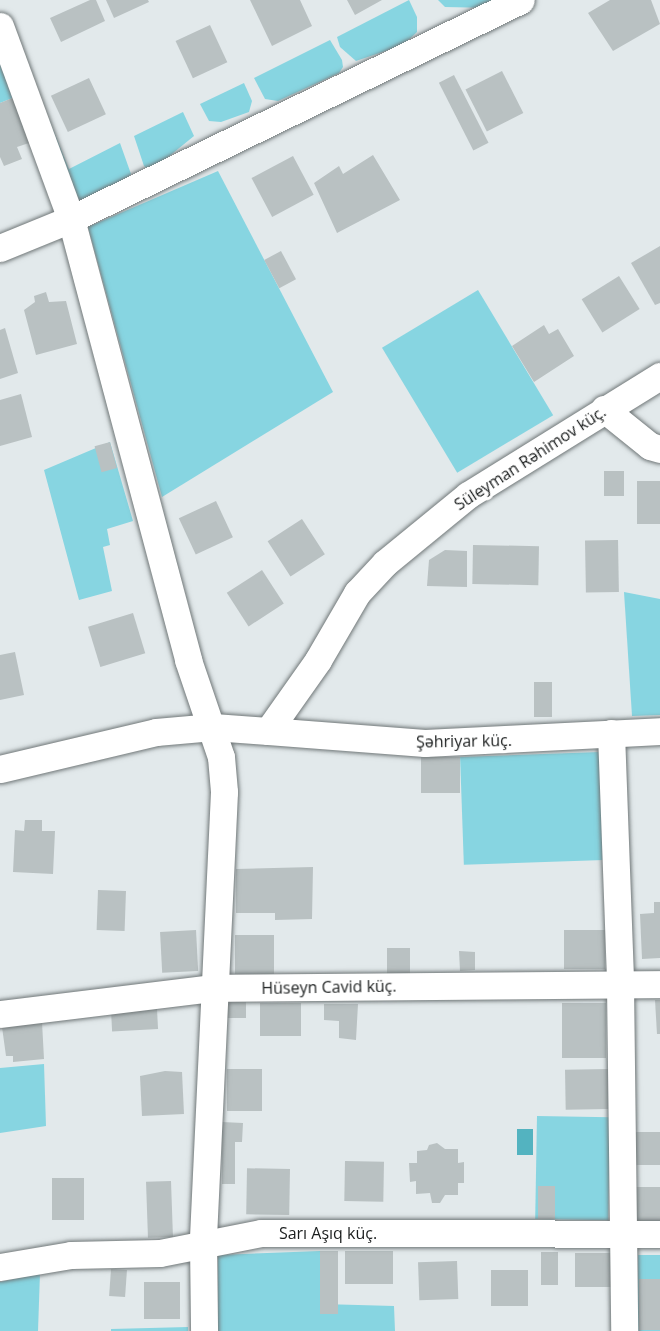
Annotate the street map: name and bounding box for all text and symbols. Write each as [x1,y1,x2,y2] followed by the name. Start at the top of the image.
[451,402,609,514] street label: Süleyman Rəhimov küç.
[416,731,512,751] street label: Şəhriyar küç.
[261,976,397,998] street label: Hüseyn Cavid küç.
[279,1223,377,1243] street label: Sarı Aşıq küç.

